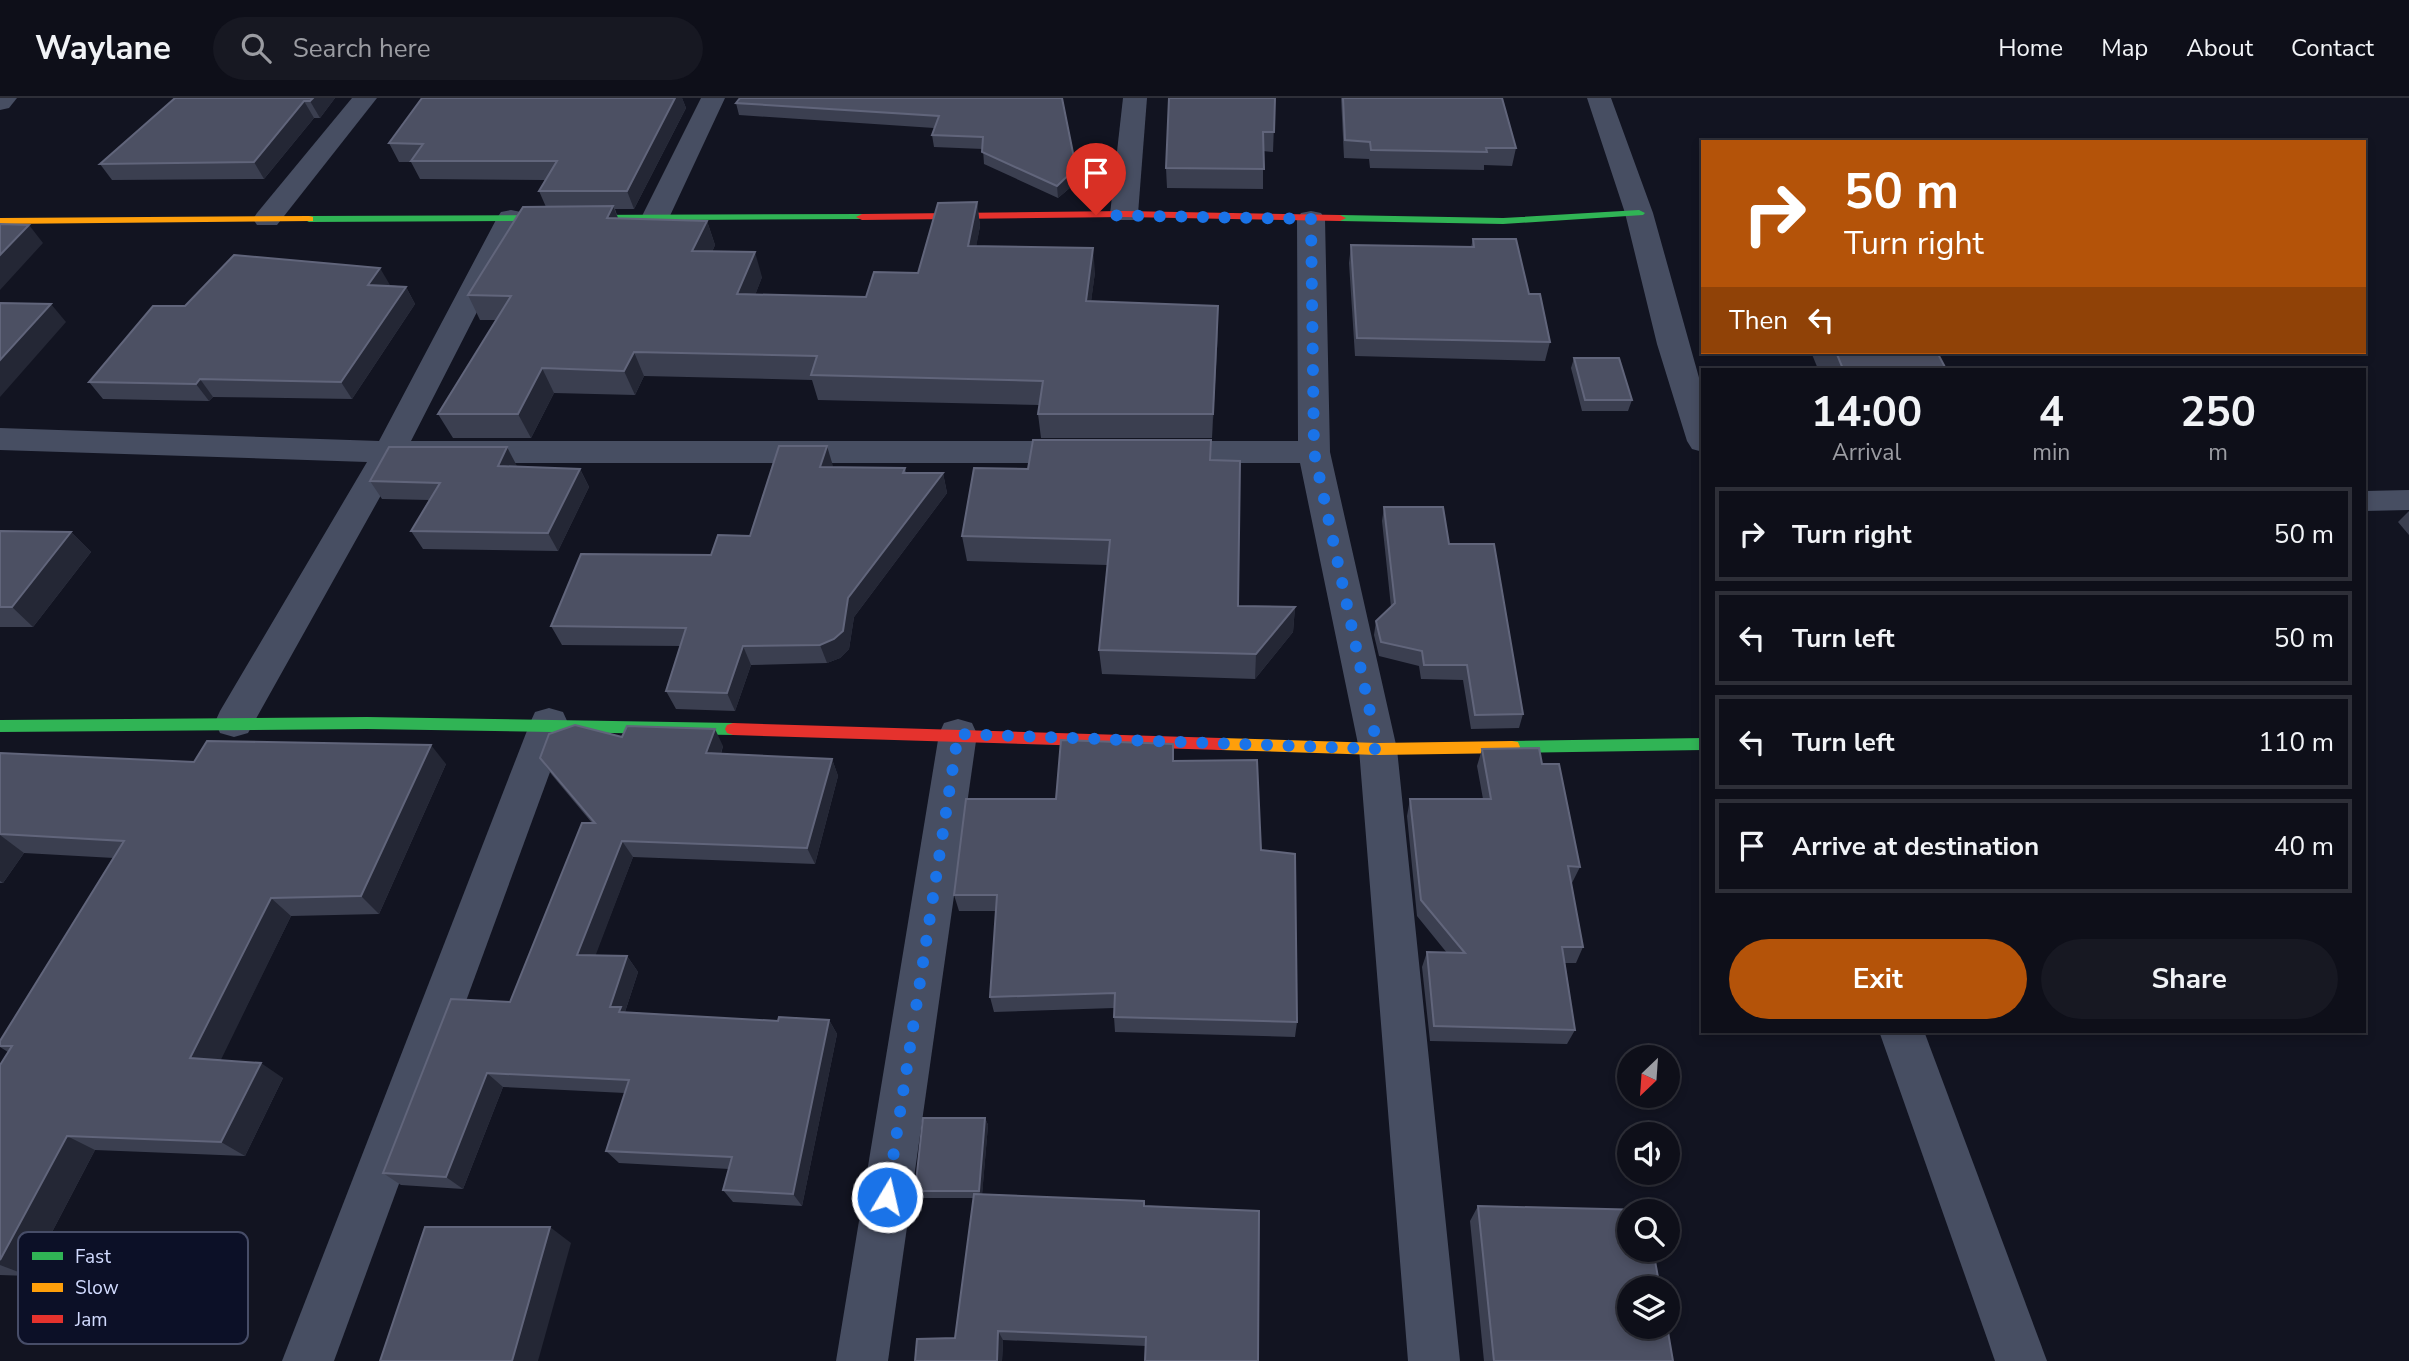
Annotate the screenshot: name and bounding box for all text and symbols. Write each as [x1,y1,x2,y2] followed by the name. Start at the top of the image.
[213,17,703,80] search box
[35,26,171,71] text: Waylane
[237,29,275,67] icon: search
[293,31,431,66] text: Search here
[1998,32,2063,64] text: Home
[2101,32,2148,64] text: Map
[2186,32,2253,64] text: About
[2291,32,2374,64] text: Contact
[1066,143,1126,215] pin
[1077,154,1115,192] icon: arrive
[1844,158,1959,225] text: 50 m
[1729,168,1820,259] icon: right
[1844,222,1984,265] text: Turn right
[1802,301,1840,339] icon: left
[1729,303,1788,338] text: Then
[1811,384,1922,441] text: 14:00
[2039,384,2064,441] text: 4
[2180,384,2256,441] text: 250
[1832,437,1901,468] text: Arrival
[2032,437,2070,468] text: min
[2208,437,2228,468] text: m
[1733,515,1771,553] icon: right
[1792,517,1911,552] text: Turn right
[2274,517,2334,552] text: 50 m
[1733,619,1771,657] icon: left
[1792,621,1895,656] text: Turn left
[2274,621,2334,656] text: 50 m
[1733,723,1771,761] icon: left
[1792,725,1895,760] text: Turn left
[2258,725,2334,760] text: 110 m
[1733,827,1771,865] icon: arrive
[1792,829,2039,864] text: Arrive at destination
[2274,829,2334,864] text: 40 m
[1729,939,2027,1019] button: Exit
[2041,939,2338,1019] button: Share
[1617,1045,1680,1108] north arrow
[1617,1045,1680,1339] map controls
[1617,1122,1680,1185] button: sound
[850,1160,924,1234] position arrow
[1617,1199,1680,1262] button: search
[18,1232,248,1344] legend
[75,1244,111,1270] text: Fast
[75,1275,119,1301] text: Slow
[1617,1276,1680,1339] button: layers
[74,1307,108,1333] text: Jam

